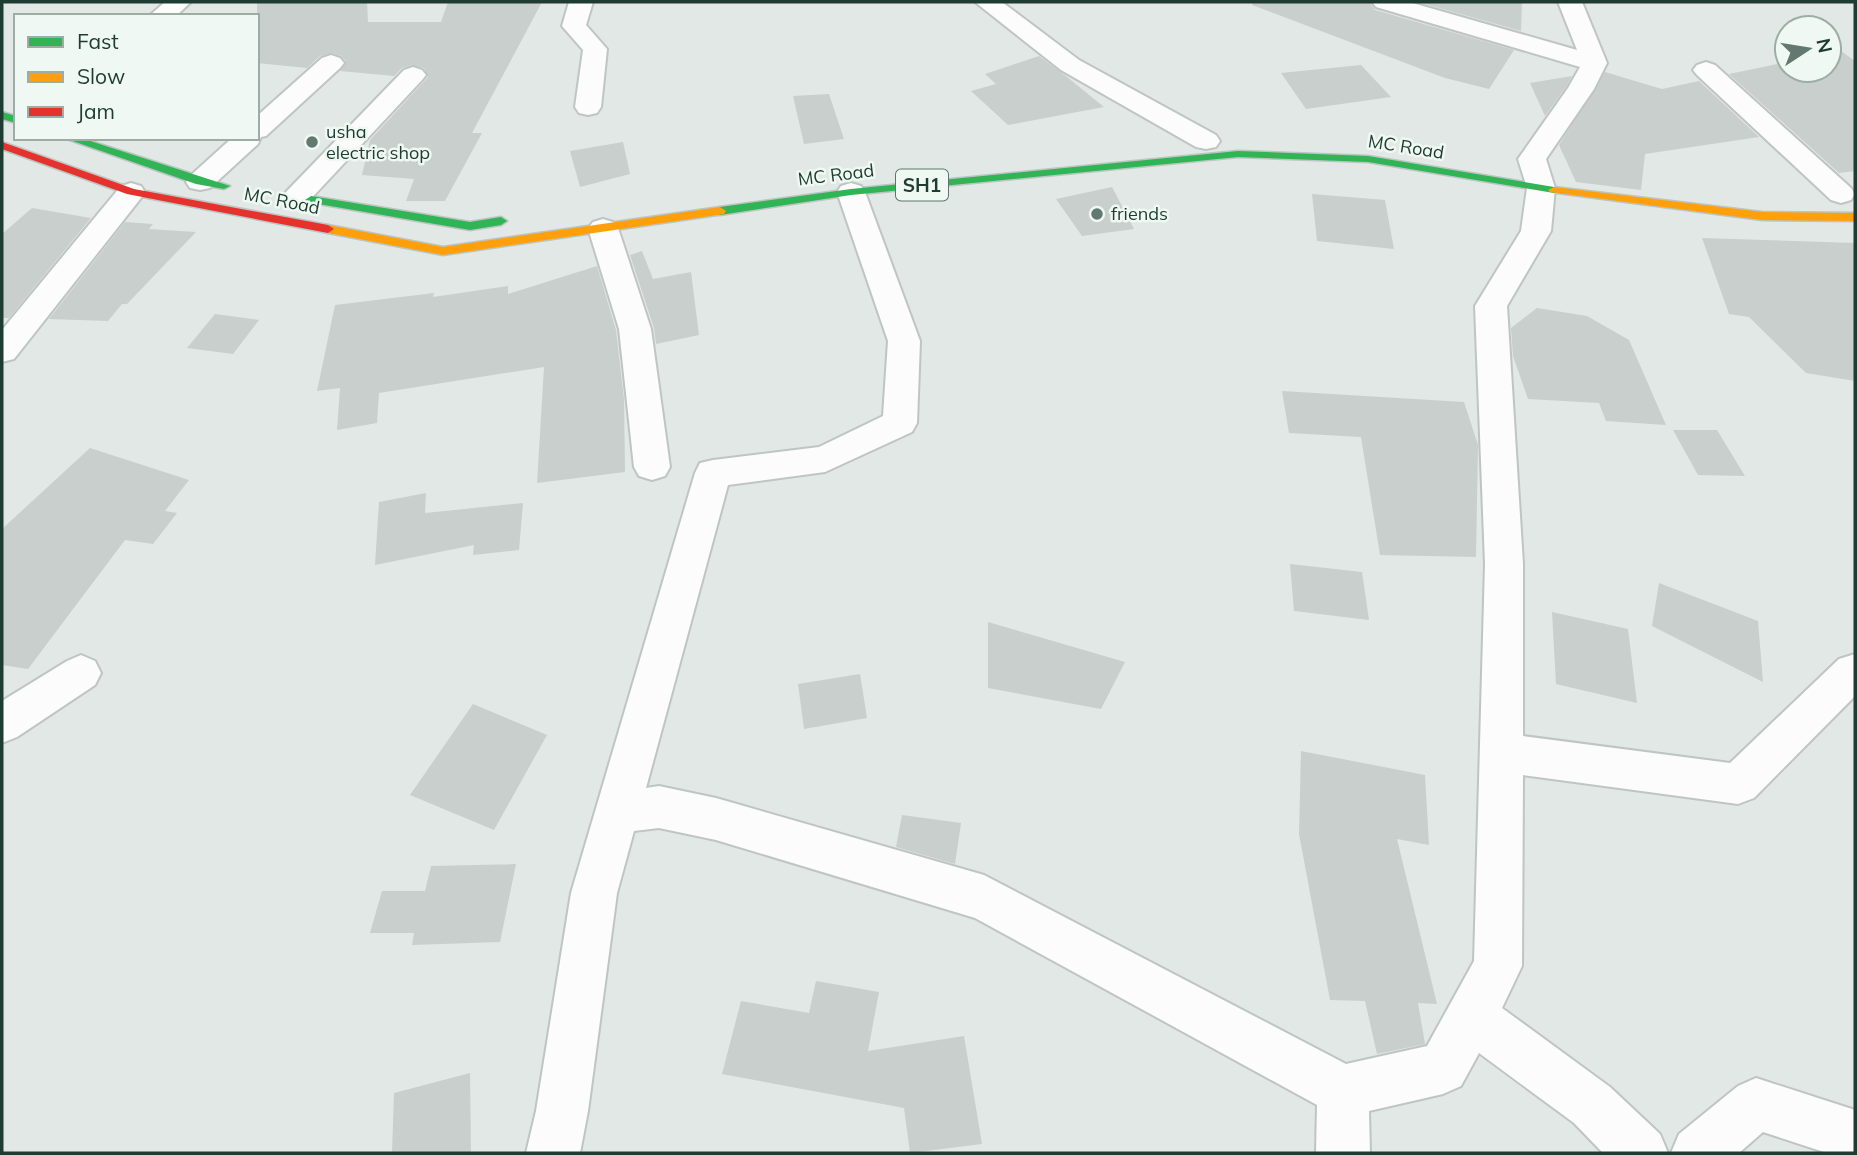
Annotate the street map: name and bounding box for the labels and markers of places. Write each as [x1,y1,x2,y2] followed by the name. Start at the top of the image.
[326,120,430,164] place label: usha electric shop
[304,134,320,150] marker: usha electric shop
[1111,202,1168,225] place label: friends
[1089,206,1105,222] marker: friends

